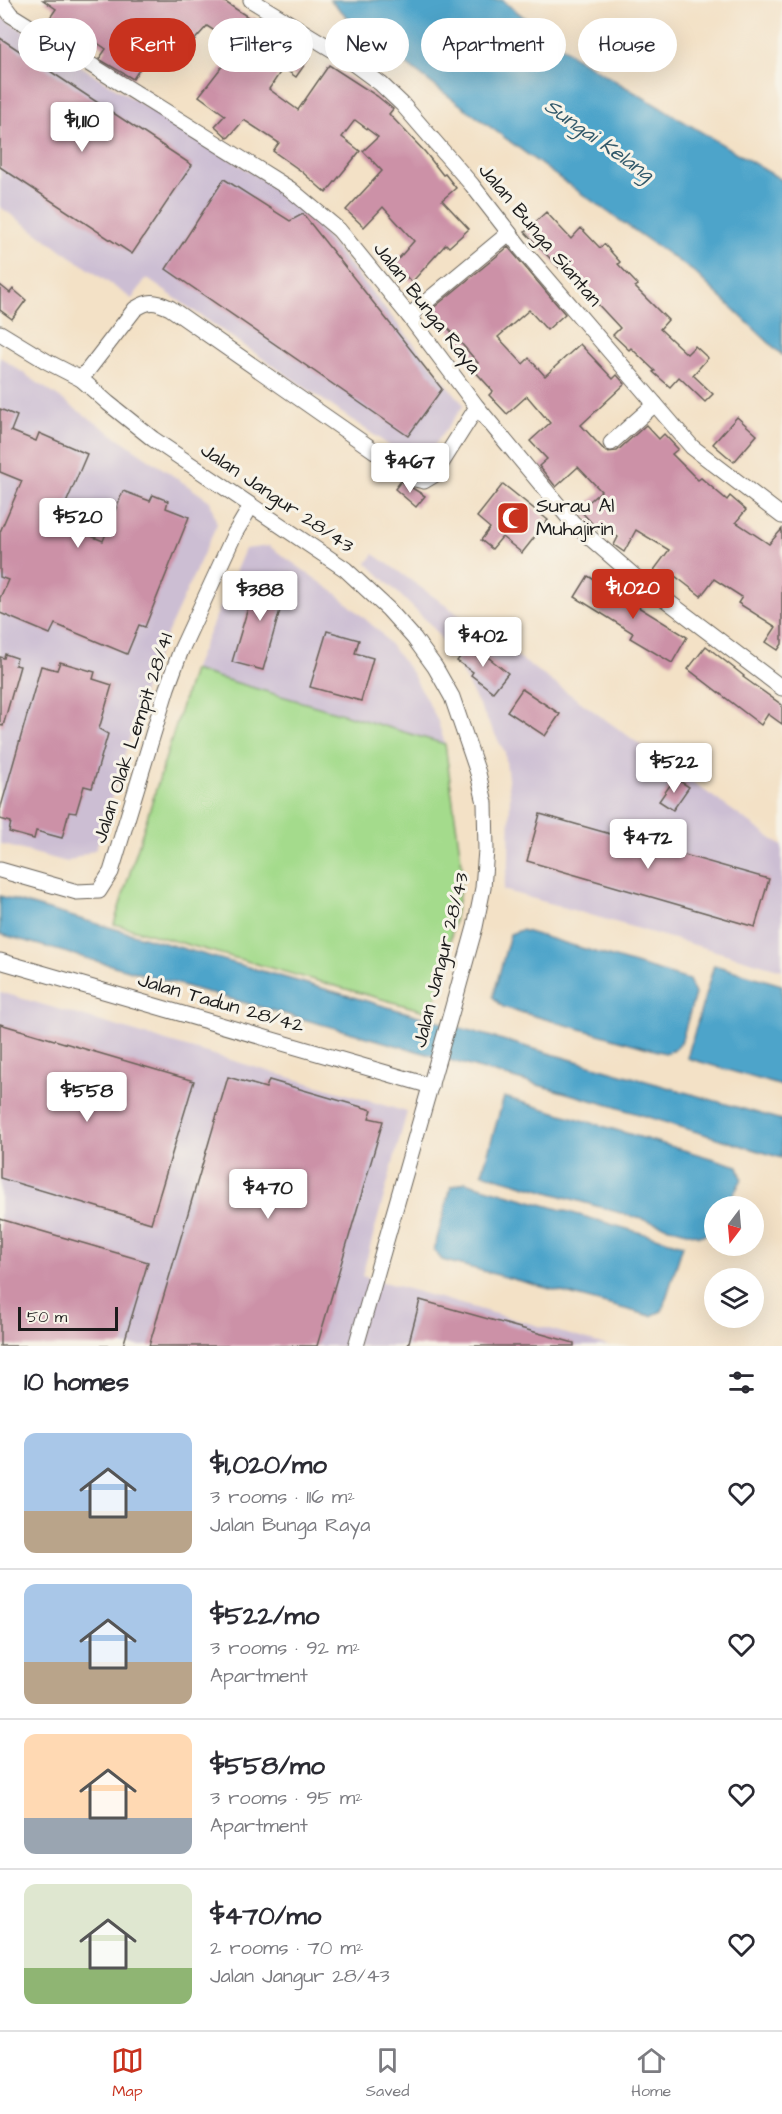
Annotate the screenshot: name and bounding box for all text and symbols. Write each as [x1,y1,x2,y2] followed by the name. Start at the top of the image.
[18,18,97,72] chip: Buy
[109,18,196,72] chip: Rent
[208,18,313,72] chip: Filters
[325,18,409,72] chip: New
[421,18,566,72] chip: Apartment
[578,18,677,72] chip: House
[538,92,660,190] water label: Sungai Kelang
[33,102,131,153] pin: $1,110
[65,107,99,135] text: $1,110
[471,157,608,313] street label: Jalan Bunga Siantan
[366,236,487,380] street label: Jalan Bunga Raya
[194,436,359,561] street label: Jalan Jangur 28/43
[374,443,446,494] pin: $467
[385,448,435,476] text: $467
[536,492,614,543] place label: Surau Al Muhajirin
[42,498,114,549] pin: $520
[495,500,531,536] mosque icon: Surau Al Muhajirin
[53,503,103,531] text: $520
[584,569,682,620] pin: $1,020
[224,571,296,622] pin: $388
[606,574,660,602] text: $1,020
[236,576,284,604] text: $388
[447,617,519,668] pin: $402
[459,622,507,650] text: $402
[86,629,180,847] street label: Jalan Olak Lempit 28/41
[638,743,710,794] pin: $522
[650,748,698,776] text: $522
[612,819,684,870] pin: $472
[624,824,672,852] text: $472
[406,869,477,1051] street label: Jalan Jangur 28/43
[135,966,308,1040] street label: Jalan Tadun 28/42
[51,1072,123,1123] pin: $558
[61,1077,113,1105] text: $558
[232,1169,304,1220] pin: $470
[243,1174,293,1202] text: $470
[704,1196,764,1256] north arrow
[704,1196,764,1328] map controls
[704,1268,764,1328] button: layers
[18,1304,118,1332] scale bar
[27,1306,67,1328] text: 50 m
[24,1364,129,1400] text: 10 homes
[725,1366,758,1399] icon: filters
[210,1447,327,1483] text: $1,020/mo
[72,1457,144,1529] icon: home
[725,1477,758,1510] icon: heart
[210,1483,355,1511] text: 3 rooms · 116 m²
[210,1511,371,1539] text: Jalan Bunga Raya
[210,1598,319,1634] text: $522/mo
[72,1608,144,1680] icon: home
[725,1628,758,1661] icon: heart
[210,1634,360,1662] text: 3 rooms · 92 m²
[210,1662,308,1690] text: Apartment
[210,1748,325,1784] text: $558/mo
[72,1758,144,1830] icon: home
[725,1778,758,1811] icon: heart
[210,1784,363,1812] text: 3 rooms · 95 m²
[210,1812,308,1840] text: Apartment
[210,1898,321,1934] text: $470/mo
[72,1908,144,1980] icon: home
[725,1928,758,1961] icon: heart
[210,1934,363,1962] text: 2 rooms · 70 m²
[210,1962,390,1990] text: Jalan Jangur 28/43
[111,2044,144,2102] tab: Map
[366,2044,409,2102] tab: Saved
[631,2044,671,2102] tab: Home

